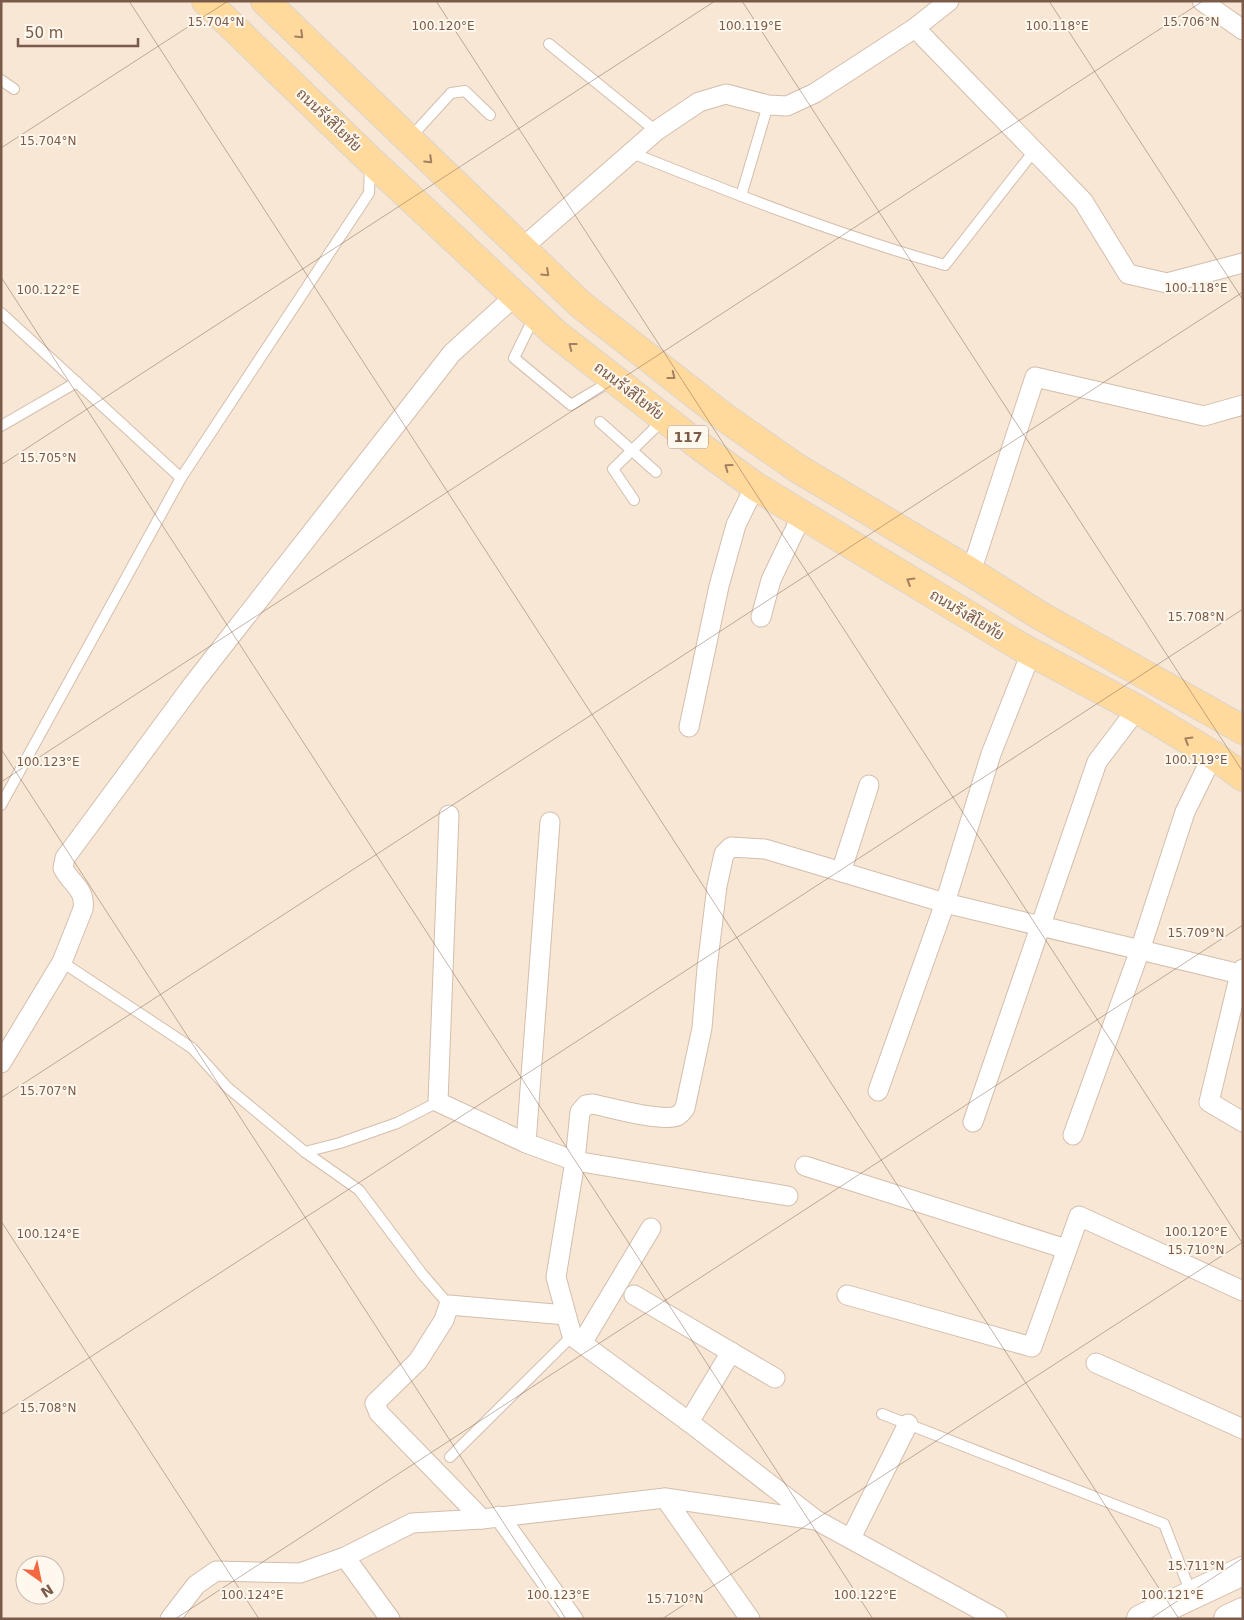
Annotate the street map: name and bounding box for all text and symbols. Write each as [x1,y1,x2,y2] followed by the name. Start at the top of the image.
[18,15,138,47] scale bar
[188,15,244,29] text: 15.704°N
[1163,15,1219,29] text: 15.706°N
[411,19,475,33] text: 100.120°E
[718,19,782,33] text: 100.119°E
[1025,19,1089,33] text: 100.118°E
[25,24,63,42] text: 50 m
[294,29,303,38] one-way arrow
[293,84,366,155] street label: ถนนรังสิโยทัย
[20,134,76,148] text: 15.704°N
[423,154,432,163] one-way arrow
[541,267,550,276] one-way arrow
[1164,281,1228,295] text: 100.118°E
[16,283,80,297] text: 100.122°E
[568,343,578,352] one-way arrow
[591,357,668,424] street label: ถนนรังสิโยทัย
[666,370,675,378] one-way arrow
[668,426,708,448] road number: 117
[20,451,76,465] text: 15.705°N
[724,464,734,473] one-way arrow
[907,577,916,587] one-way arrow
[927,585,1008,644] street label: ถนนรังสิโยทัย
[1168,610,1224,624] text: 15.708°N
[1184,737,1193,746] one-way arrow
[1164,753,1228,767] text: 100.119°E
[16,755,80,769] text: 100.123°E
[1168,926,1224,940] text: 15.709°N
[20,1084,76,1098] text: 15.707°N
[1164,1225,1228,1239] text: 100.120°E
[16,1227,80,1241] text: 100.124°E
[1168,1243,1224,1257] text: 15.710°N
[20,1401,76,1415] text: 15.708°N
[15,1555,65,1605] north arrow
[1168,1559,1224,1573] text: 15.711°N
[38,1581,56,1601] text: N
[220,1588,284,1602] text: 100.124°E
[526,1588,590,1602] text: 100.123°E
[833,1588,897,1602] text: 100.122°E
[1140,1588,1204,1602] text: 100.121°E
[647,1592,703,1606] text: 15.710°N

